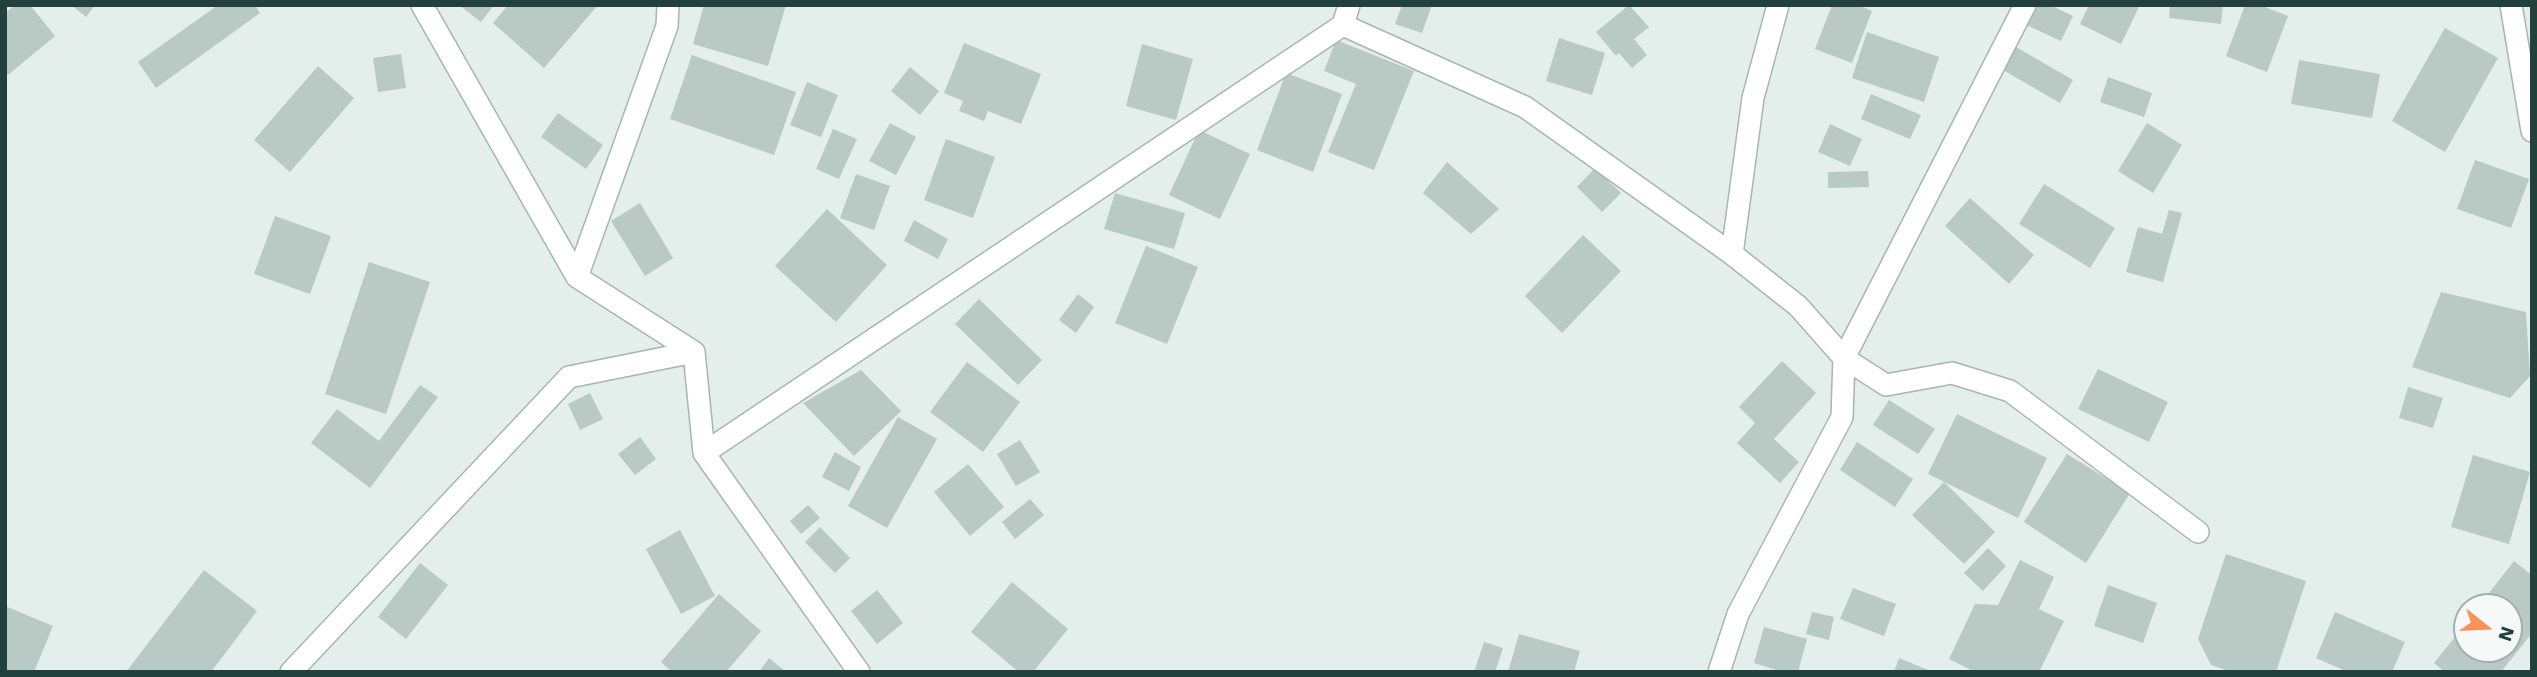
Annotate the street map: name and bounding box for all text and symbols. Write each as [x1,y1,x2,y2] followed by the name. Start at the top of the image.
[2453,593,2523,663] north arrow
[2493,624,2520,644] text: N

